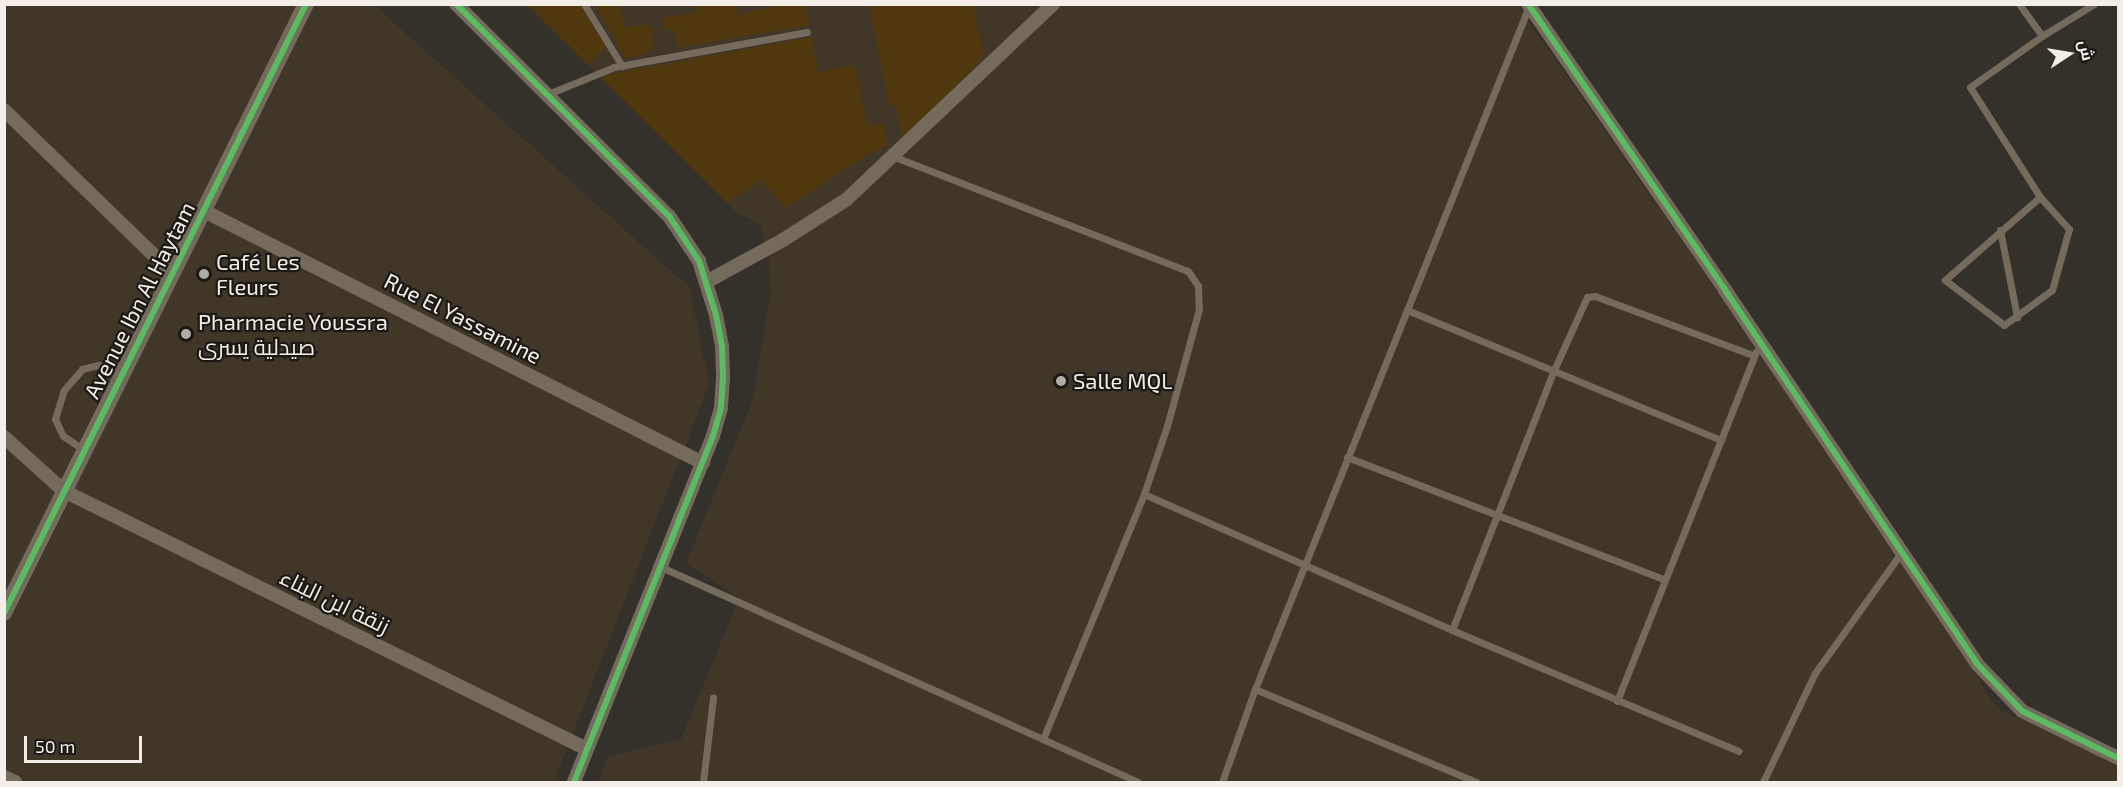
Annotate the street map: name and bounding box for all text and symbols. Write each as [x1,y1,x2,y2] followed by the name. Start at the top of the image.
[2039,24,2099,84] north arrow
[2076,38,2099,62] text: ش
[78,197,200,403] street label: Avenue Ibn Al Haytam
[216,248,300,300] place label: Café Les Fleurs
[197,267,211,281] marker: Café Les Fleurs
[380,267,546,369] street label: Rue El Yassamine
[198,308,388,360] place label: Pharmacie Youssra صيدلية يسرى
[179,327,193,341] marker: Pharmacie Youssra صيدلية يسرى
[1073,368,1173,394] place label: Salle MQL
[1054,374,1068,388] marker: Salle MQL
[276,563,394,639] street label: زنقة ابن البناء
[27,724,146,762] scale bar
[35,735,75,757] text: 50 m

